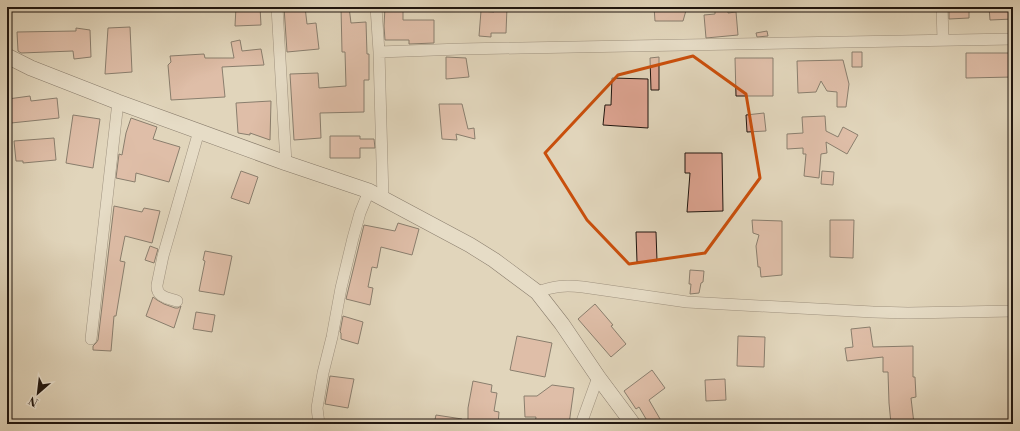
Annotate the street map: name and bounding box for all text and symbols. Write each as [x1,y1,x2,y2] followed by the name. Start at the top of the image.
[18,373,58,413] north arrow
[26,393,41,409] text: N

